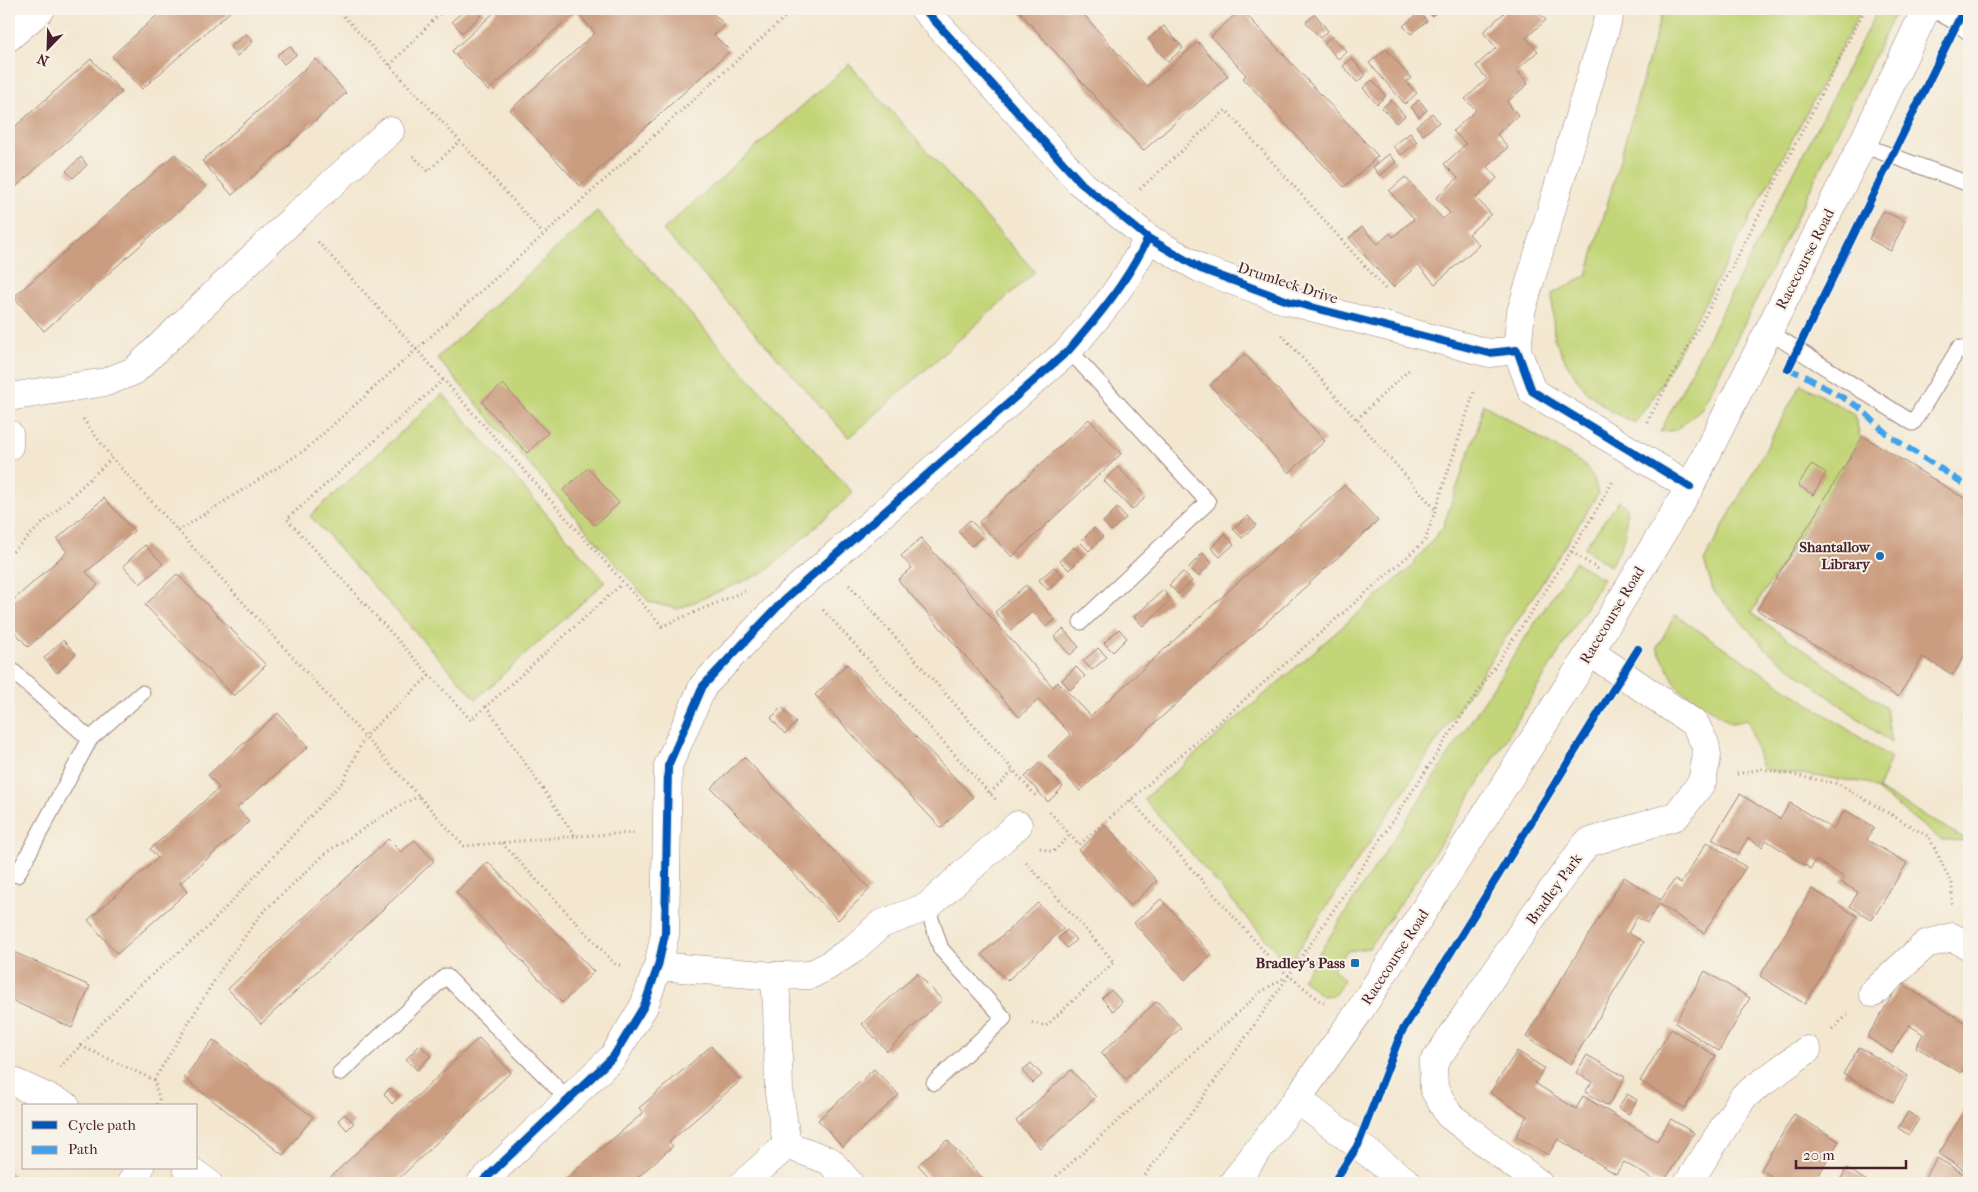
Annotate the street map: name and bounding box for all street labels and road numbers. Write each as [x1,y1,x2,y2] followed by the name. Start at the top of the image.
[1772,205,1839,312] street label: Racecourse Road
[1236,258,1341,308] street label: Drumleck Drive
[1576,562,1649,667] street label: Racecourse Road
[1522,850,1586,928] street label: Bradley Park
[1357,905,1433,1008] street label: Racecourse Road

